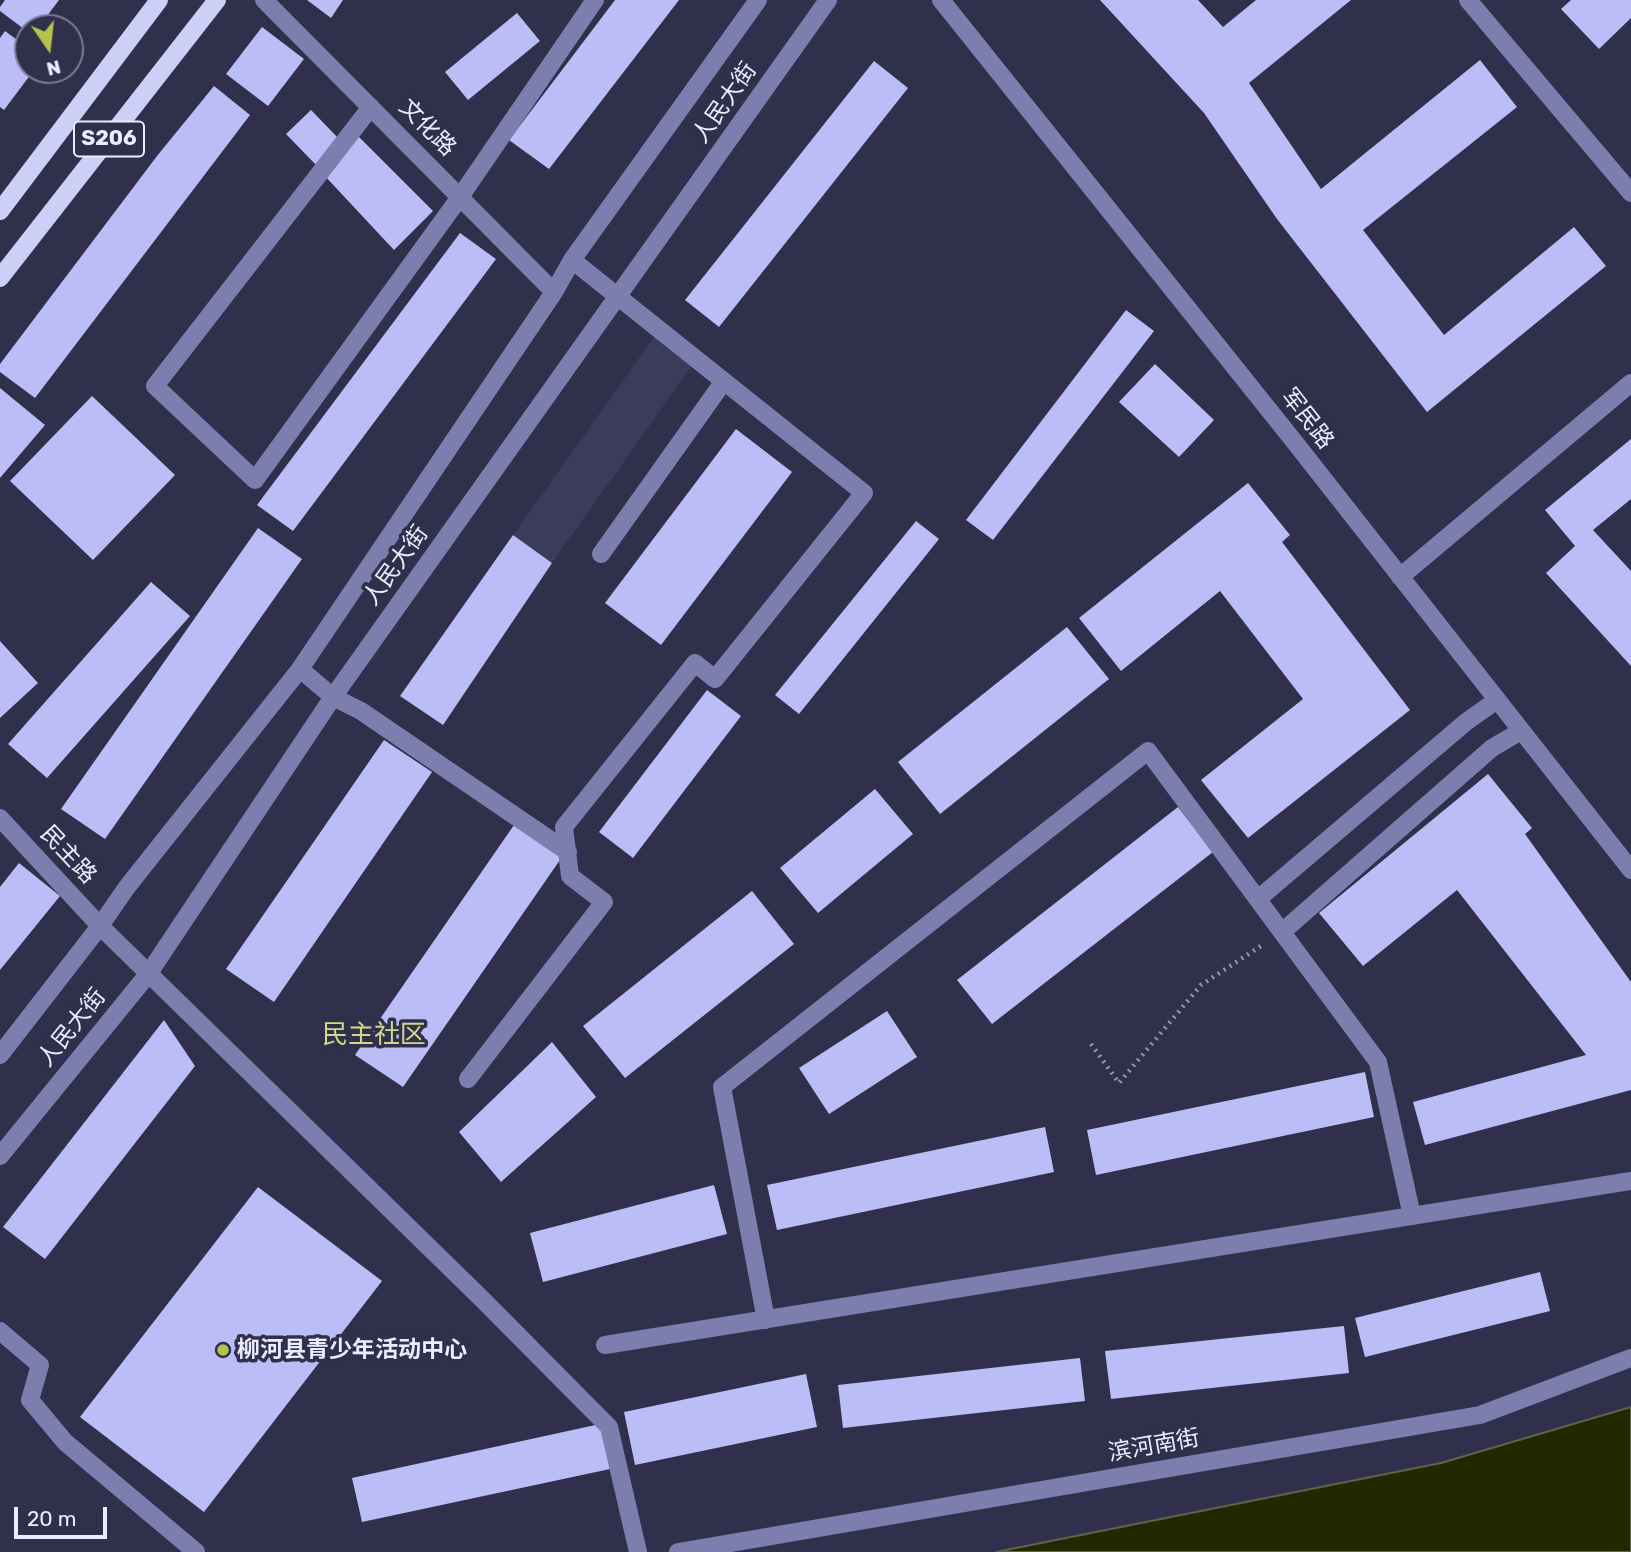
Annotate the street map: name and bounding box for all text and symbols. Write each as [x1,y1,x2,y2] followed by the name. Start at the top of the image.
[14,14,84,84] north arrow
[44,55,63,81] text: N
[687,57,763,149] street label: 人民大街
[393,94,461,162] street label: 文化路
[74,122,144,156] road number: S206
[1275,383,1339,455] street label: 军民路
[358,521,434,611] street label: 人民大街
[34,820,102,890] street label: 民主路
[32,984,112,1072] street label: 人民大街
[322,1019,426,1051] district label: 民主社区
[237,1336,467,1364] place label: 柳河县青少年活动中心
[215,1342,231,1358] marker: 柳河县青少年活动中心
[1106,1424,1202,1468] street label: 滨河南街
[18,1492,110,1536] scale bar
[27,1506,76,1531] text: 20 m

